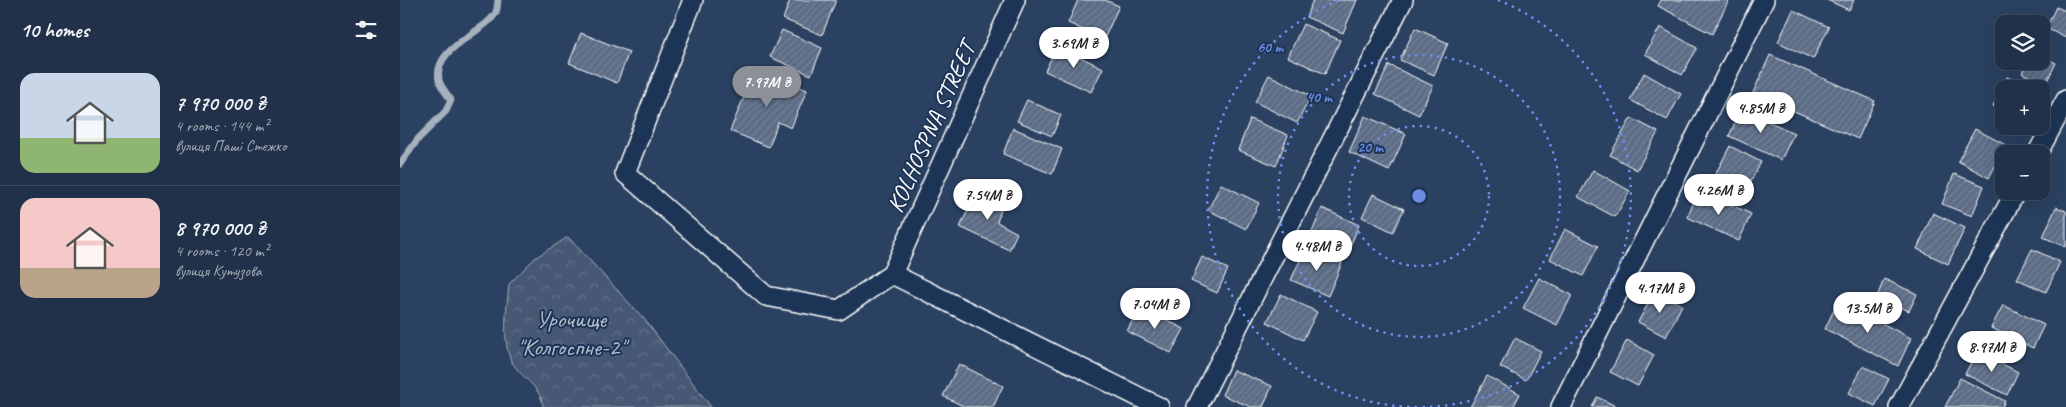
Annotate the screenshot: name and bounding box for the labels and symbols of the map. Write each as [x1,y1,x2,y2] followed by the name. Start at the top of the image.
[1028,27,1120,69] pin: 3.69M ₴
[880,32,984,217] street label: KOLHOSPNA STREET
[1257,38,1284,57] text: 60 m
[721,66,813,108] pin: 7.97M ₴
[1306,88,1333,107] text: 40 m
[1715,92,1807,134] pin: 4.85M ₴
[1357,138,1384,157] text: 20 m
[1673,174,1765,216] pin: 4.26M ₴
[942,178,1034,221] pin: 7.54M ₴
[1410,187,1428,205] centre of rings
[1271,230,1363,272] pin: 4.48M ₴
[1614,272,1706,314] pin: 4.17M ₴
[1109,288,1201,330] pin: 7.04M ₴
[1822,292,1914,334] pin: 13.5M ₴
[517,304,630,362] park label: Урочище "Колгоспне-2"
[1946,330,2038,373] pin: 8.97M ₴

